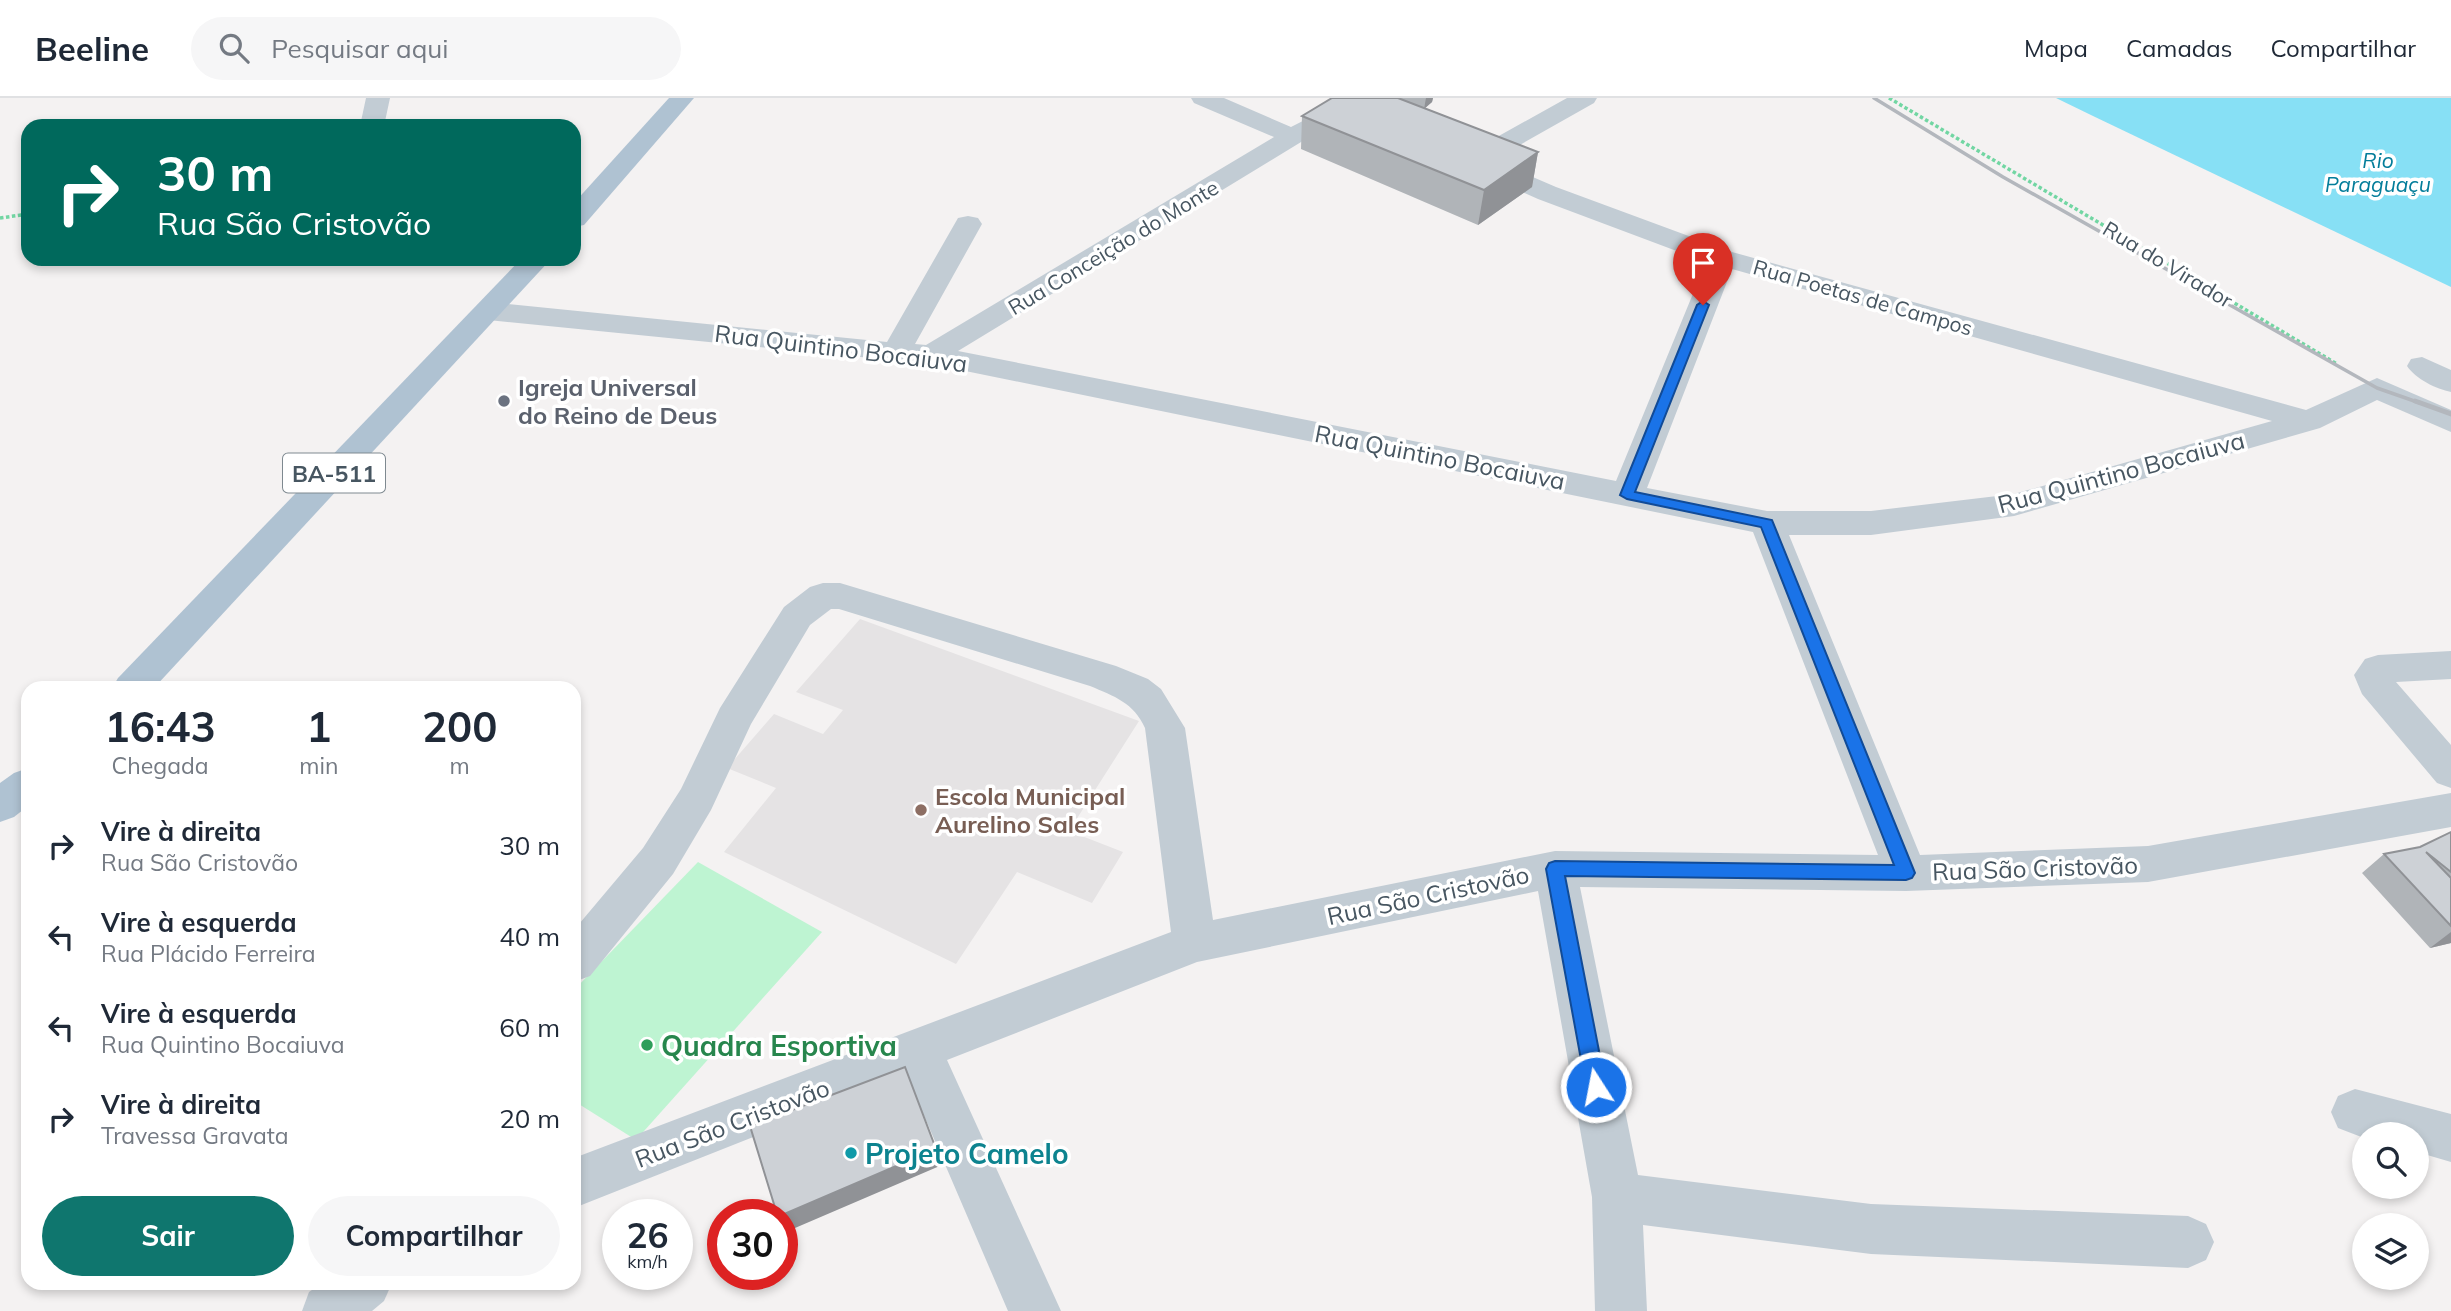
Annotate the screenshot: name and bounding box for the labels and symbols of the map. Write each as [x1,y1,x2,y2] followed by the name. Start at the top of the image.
[2325,147,2431,197] water label: Rio Paraguaçu
[1003,174,1223,320] street label: Rua Conceição do Monte
[2098,215,2238,313] street label: Rua do Virador
[1673,233,1733,305] pin
[1750,253,1976,341] street label: Rua Poetas de Campos
[713,318,969,378] street label: Rua Quintino Bocaiuva
[518,372,717,430] place label: Igreja Universal do Reino de Deus
[496,393,512,409] marker: Igreja Universal do Reino de Deus
[1312,418,1568,496] street label: Rua Quintino Bocaiuva
[1994,425,2248,519] street label: Rua Quintino Bocaiuva
[283,454,385,492] road number: BA-511
[935,781,1125,839] place label: Escola Municipal Aurelino Sales
[913,802,929,818] marker: Escola Municipal Aurelino Sales
[1932,849,2138,887] street label: Rua São Cristovão
[1324,859,1532,931] street label: Rua São Cristovão
[661,1028,897,1063] place label: Quadra Esportiva
[639,1037,655,1053] marker: Quadra Esportiva
[1559,1050,1633,1124] position arrow
[631,1072,833,1174] street label: Rua São Cristovão
[865,1136,1068,1171] place label: Projeto Camelo
[843,1145,859,1161] marker: Projeto Camelo
[707,1199,798,1290] speed limit sign: 30

